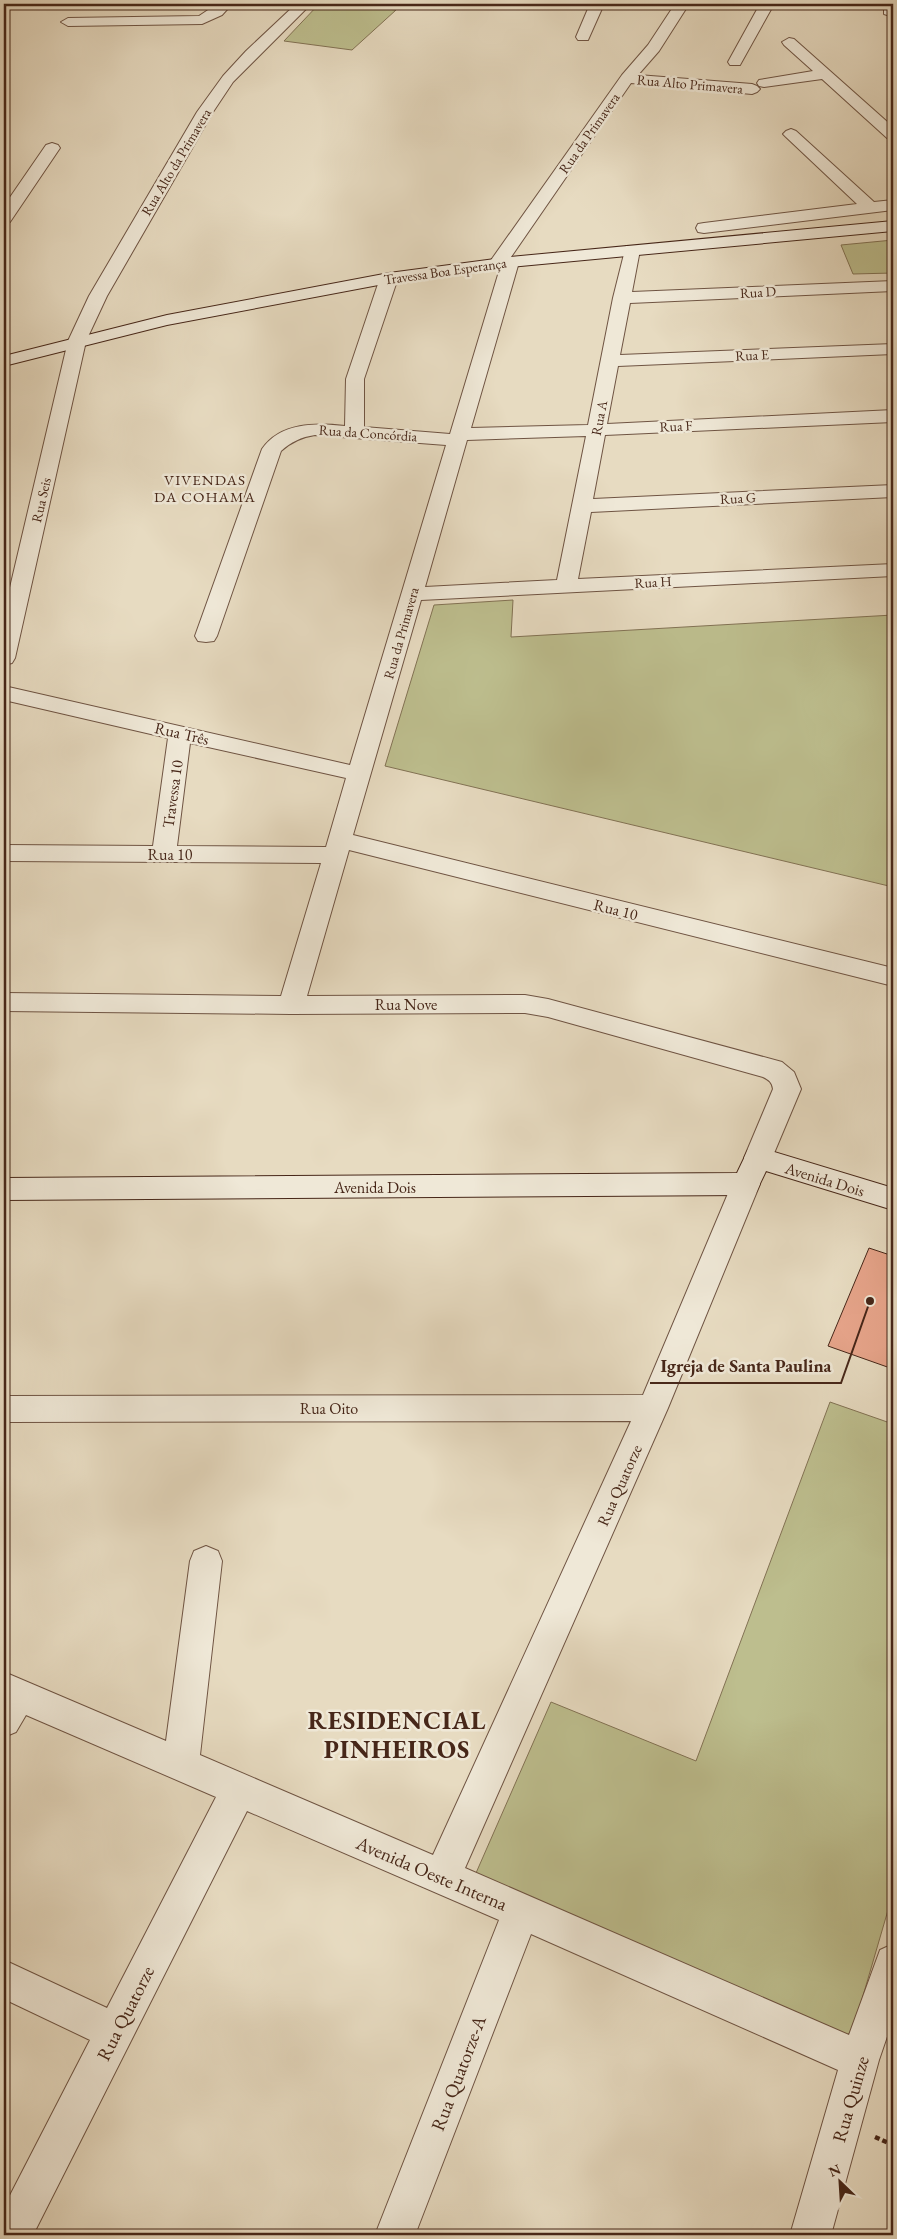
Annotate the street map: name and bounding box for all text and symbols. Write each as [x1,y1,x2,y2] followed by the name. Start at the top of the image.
[636,70,744,98] street label: Rua Alto Primavera
[554,89,624,177] street label: Rua da Primavera
[137,105,215,219] street label: Rua Alto da Primavera
[382,253,508,289] street label: Travessa Boa Esperança
[739,282,777,302] street label: Rua D
[735,345,769,365] street label: Rua E
[587,399,611,437] street label: Rua A
[659,416,693,436] street label: Rua F
[318,421,418,445] street label: Rua da Concórdia
[154,470,256,506] district label: VIVENDAS DA COHAMA
[27,475,55,524] street label: Rua Seis
[720,488,756,508] street label: Rua G
[634,572,672,592] street label: Rua H
[379,585,423,681] street label: Rua da Primavera
[153,717,211,750] street label: Rua Três
[157,758,188,830] street label: Travessa 10
[148,844,193,865] street label: Rua 10
[592,894,640,925] street label: Rua 10
[375,994,437,1015] street label: Rua Nove
[782,1157,867,1201] street label: Avenida Dois
[333,1177,416,1198] street label: Avenida Dois
[650,1350,841,1383] callout: Igreja de Santa Paulina
[660,1354,832,1377] text: Igreja de Santa Paulina
[300,1398,358,1419] street label: Rua Oito
[592,1441,647,1529] street label: Rua Quatorze
[308,1704,486,1765] district label: RESIDENCIAL PINHEIROS
[352,1830,512,1917] street label: Avenida Oeste Interna
[91,1962,160,2065] street label: Rua Quatorze
[425,2011,492,2134] street label: Rua Quatorze-A
[826,2053,875,2145] street label: Rua Quinze
[814,2156,864,2206] north arrow
[826,2159,844,2181] text: N

